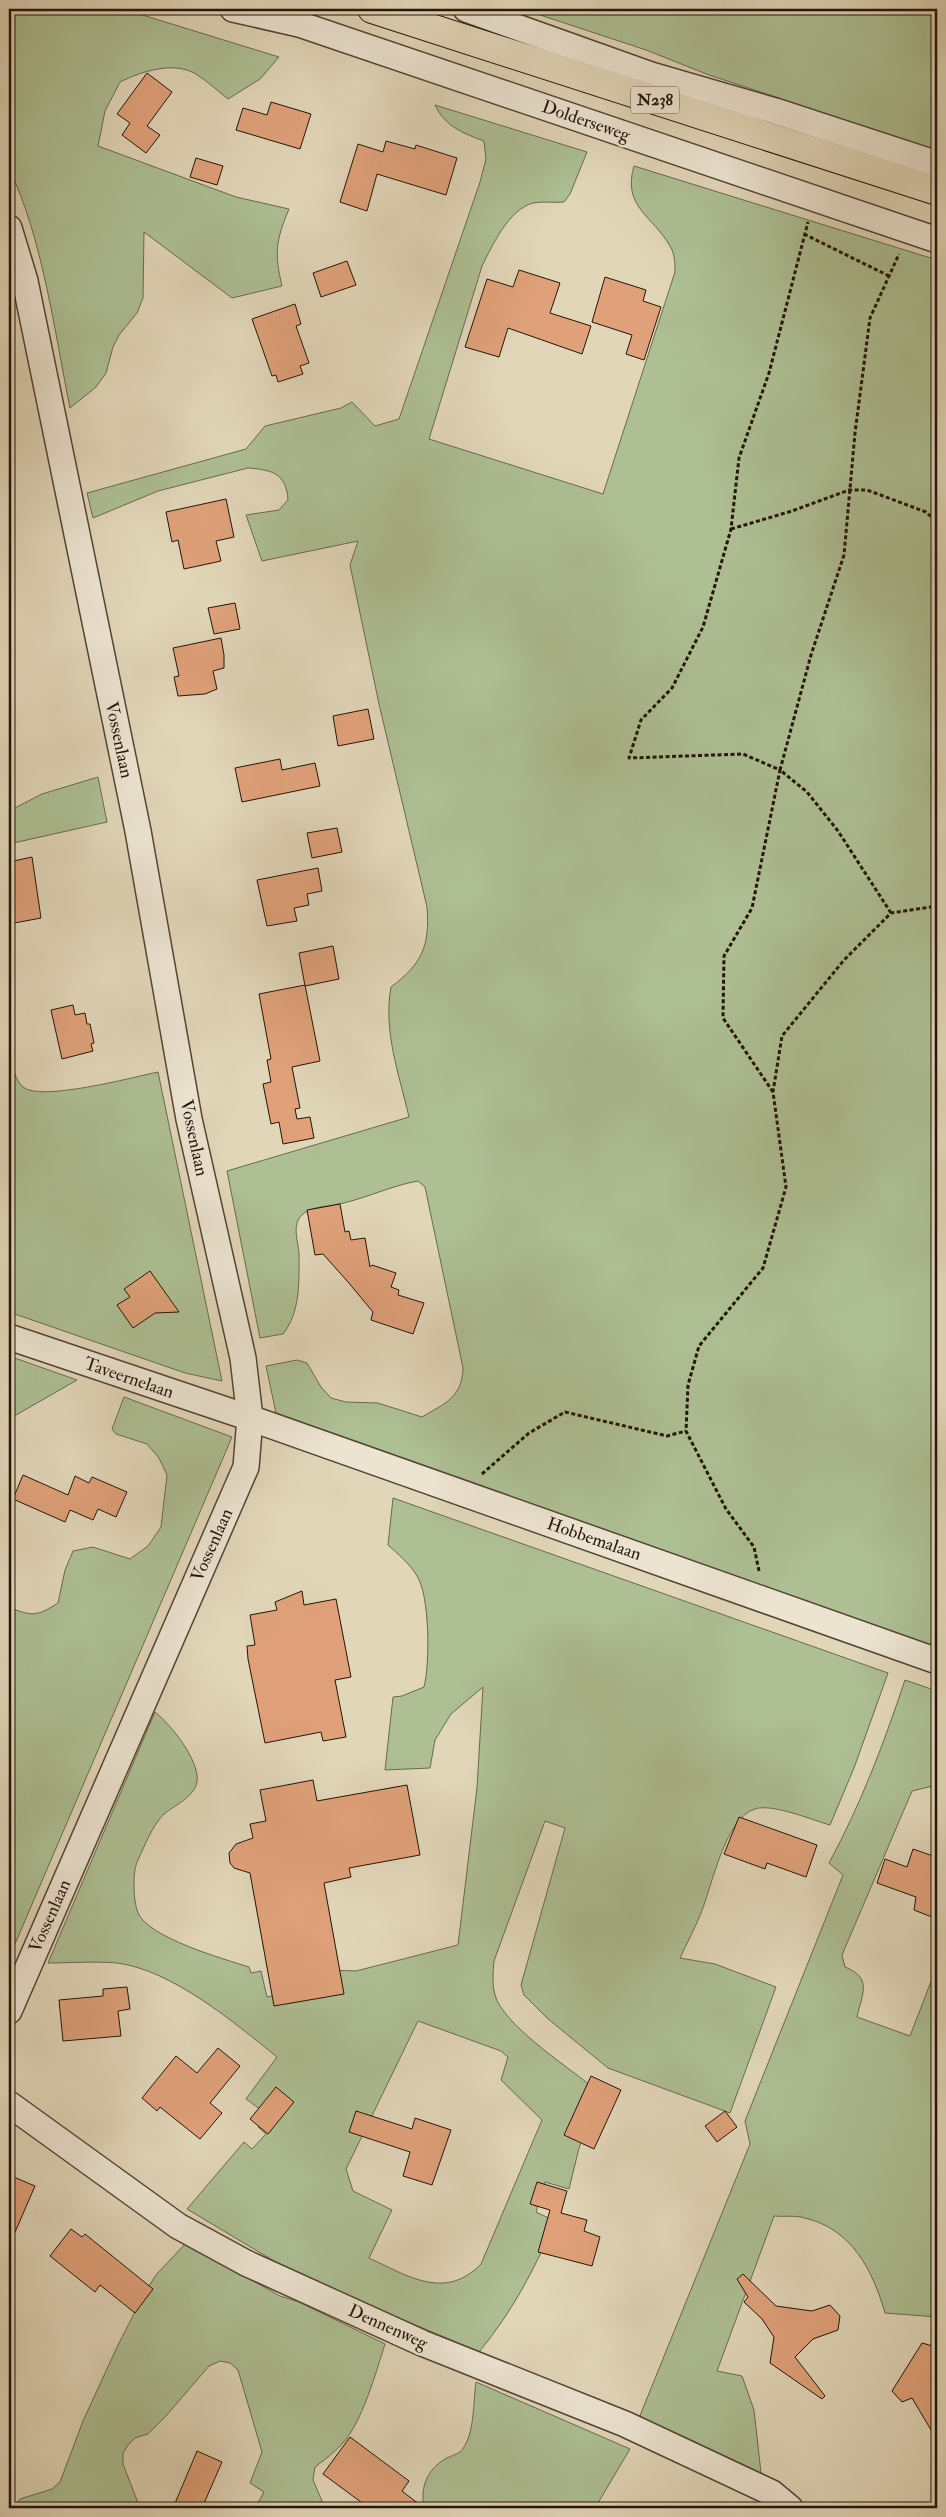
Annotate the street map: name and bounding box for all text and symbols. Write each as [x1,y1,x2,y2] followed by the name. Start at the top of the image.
[631,86,679,114] road number: N238
[539,95,634,147] street label: Dolderseweg
[100,700,138,780] street label: Vossenlaan
[175,1098,213,1178] street label: Vossenlaan
[81,1352,177,1404] street label: Taveernelaan
[186,1505,238,1585] street label: Vossenlaan
[544,1512,644,1566] street label: Hobbemalaan
[24,1876,76,1956] street label: Vossenlaan
[345,2299,432,2355] street label: Dennenweg

